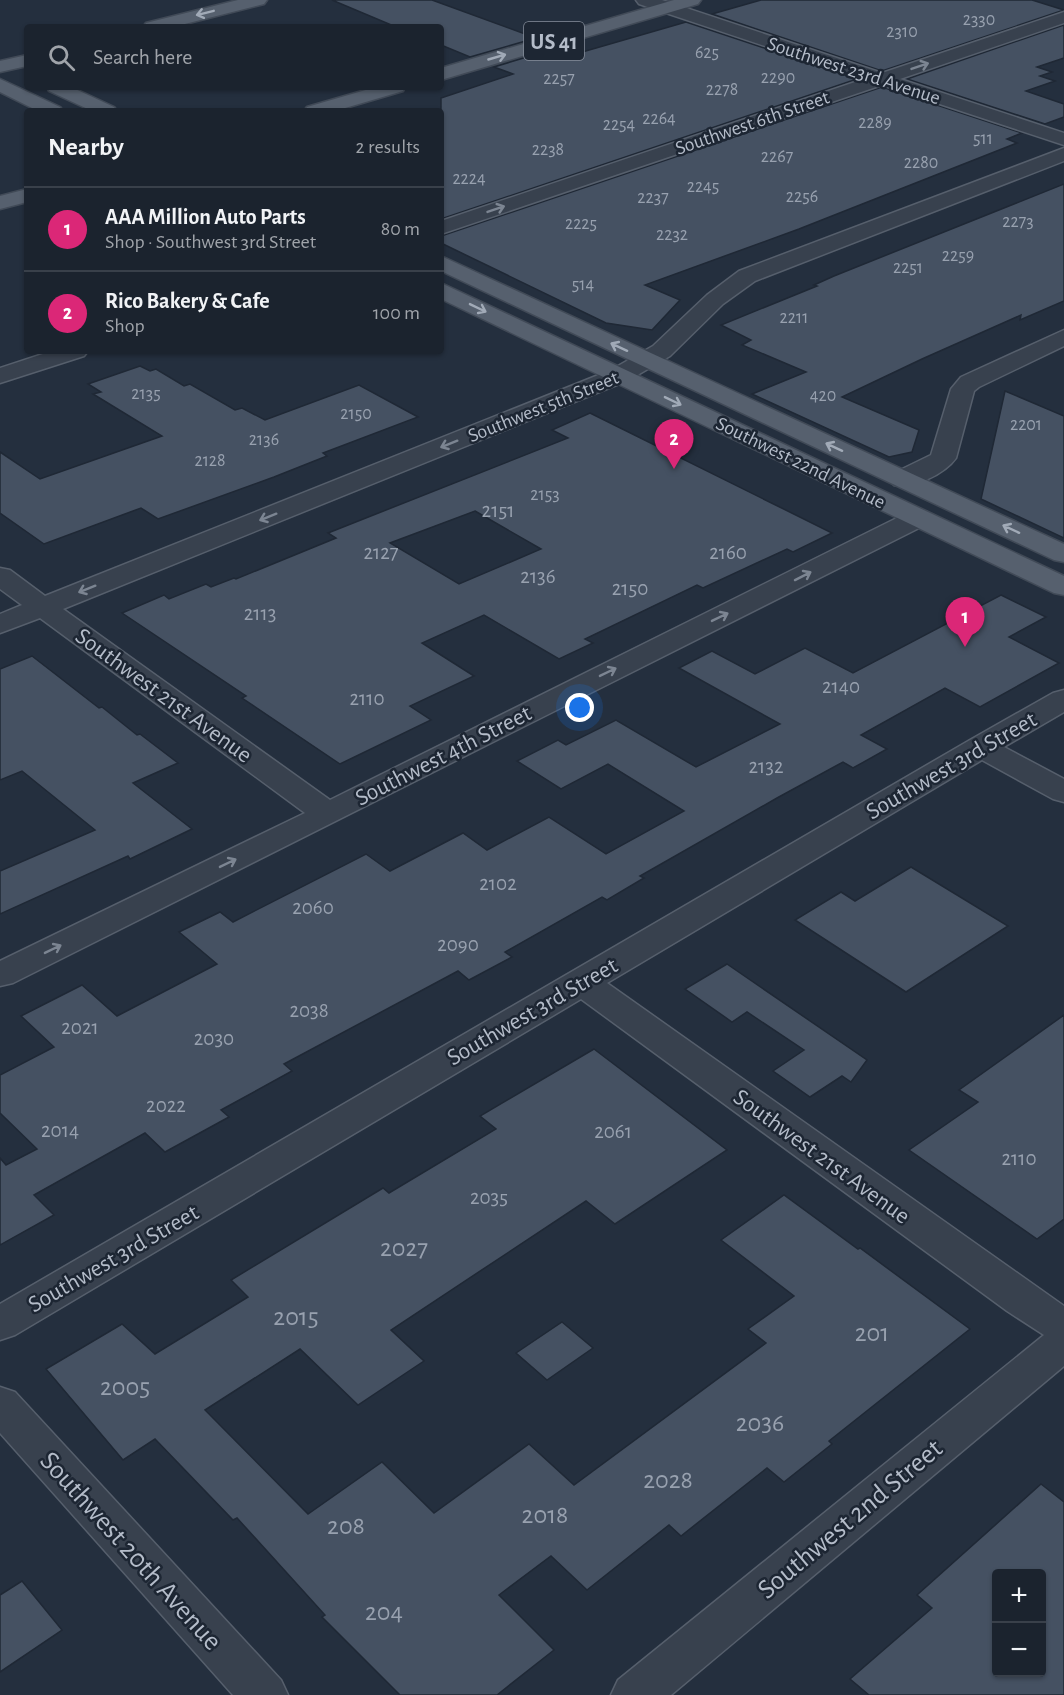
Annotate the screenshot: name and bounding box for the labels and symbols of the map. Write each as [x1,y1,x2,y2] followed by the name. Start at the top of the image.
[196,8,215,20] one-way arrow
[963,11,995,29] house number: 2330
[524,22,584,60] road number: US 41
[886,23,918,41] house number: 2310
[765,34,943,108] street label: Southwest 23rd Avenue
[695,44,719,62] house number: 625
[487,51,506,62] one-way arrow
[910,59,929,70] one-way arrow
[761,69,795,87] house number: 2290
[543,70,575,88] house number: 2257
[706,81,738,99] house number: 2278
[673,87,833,159] street label: Southwest 6th Street
[642,110,676,128] house number: 2264
[858,114,892,132] house number: 2289
[603,116,636,134] house number: 2254
[973,130,993,148] house number: 511
[532,141,564,159] house number: 2238
[761,148,793,166] house number: 2267
[904,154,938,172] house number: 2280
[452,170,486,188] house number: 2224
[687,178,719,196] house number: 2245
[786,188,818,206] house number: 2256
[637,189,669,207] house number: 2237
[486,202,505,213] one-way arrow
[1002,213,1034,231] house number: 2273
[565,215,597,233] house number: 2225
[656,226,688,244] house number: 2232
[942,247,974,265] house number: 2259
[893,259,923,277] house number: 2251
[572,276,595,294] house number: 514
[469,302,487,314] one-way arrow
[780,309,808,327] house number: 2211
[611,340,629,352] one-way arrow
[465,367,622,446] street label: Southwest 5th Street
[131,385,161,403] house number: 2135
[810,387,836,405] house number: 420
[663,395,681,407] one-way arrow
[340,405,372,423] house number: 2150
[713,413,888,513] street label: Southwest 22nd Avenue
[1010,416,1042,434] house number: 2201
[654,420,694,469] pin: 2
[249,431,279,449] house number: 2136
[440,439,458,450] one-way arrow
[825,441,843,452] one-way arrow
[194,452,226,470] house number: 2128
[530,486,560,504] house number: 2153
[482,500,514,521] house number: 2151
[259,512,277,523] one-way arrow
[1002,523,1020,535] one-way arrow
[363,542,399,563] house number: 2127
[709,542,747,563] house number: 2160
[520,566,556,587] house number: 2136
[793,570,811,581] one-way arrow
[612,578,648,599] house number: 2150
[78,584,96,595] one-way arrow
[946,598,984,647] pin: 1
[244,603,276,624] house number: 2113
[711,611,729,622] one-way arrow
[71,624,256,768] street label: Southwest 21st Avenue
[599,666,617,677] one-way arrow
[822,676,860,697] house number: 2140
[349,688,385,709] house number: 2110
[565,693,594,722] your location
[352,701,536,811] street label: Southwest 4th Street
[862,707,1041,824] street label: Southwest 3rd Street
[749,756,784,777] house number: 2132
[218,857,236,868] one-way arrow
[479,873,517,894] house number: 2102
[292,897,334,918] house number: 2060
[437,934,479,955] house number: 2090
[43,942,61,954] one-way arrow
[443,953,622,1070] street label: Southwest 3rd Street
[289,1000,329,1021] house number: 2038
[61,1017,99,1038] house number: 2021
[194,1028,234,1049] house number: 2030
[729,1085,914,1229] street label: Southwest 21st Avenue
[146,1095,186,1116] house number: 2022
[41,1120,79,1141] house number: 2014
[594,1121,632,1142] house number: 2061
[1001,1148,1037,1169] house number: 2110
[470,1187,508,1208] house number: 2035
[24,1200,203,1317] street label: Southwest 3rd Street
[380,1235,428,1261] house number: 2027
[273,1304,319,1330] house number: 2015
[855,1320,889,1346] house number: 201
[100,1374,150,1400] house number: 2005
[736,1410,784,1436] house number: 2036
[753,1434,948,1605] street label: Southwest 2nd Street
[34,1447,227,1656] street label: Southwest 20th Avenue
[643,1467,693,1493] house number: 2028
[522,1502,568,1528] house number: 2018
[327,1513,365,1539] house number: 208
[365,1599,403,1625] house number: 204

